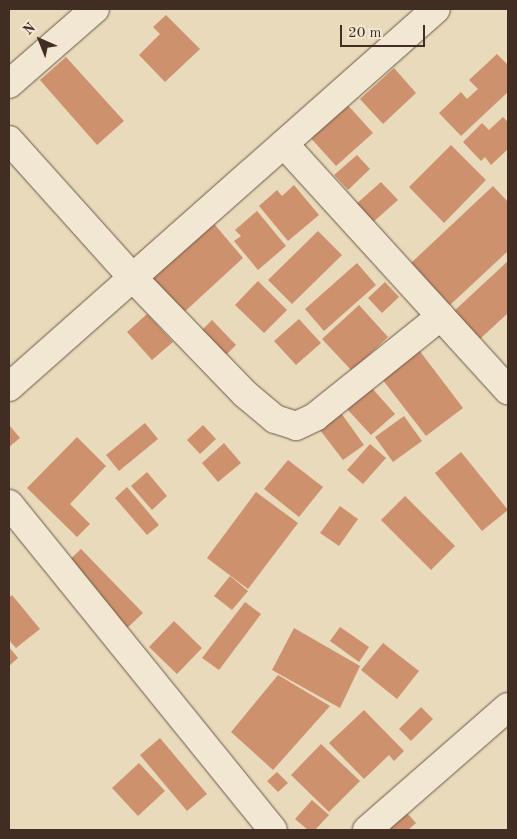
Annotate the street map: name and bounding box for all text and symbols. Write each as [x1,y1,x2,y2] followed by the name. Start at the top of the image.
[15,15,65,65] north arrow
[342,15,427,47] scale bar
[21,20,38,38] text: N
[348,26,382,41] text: 20 m

